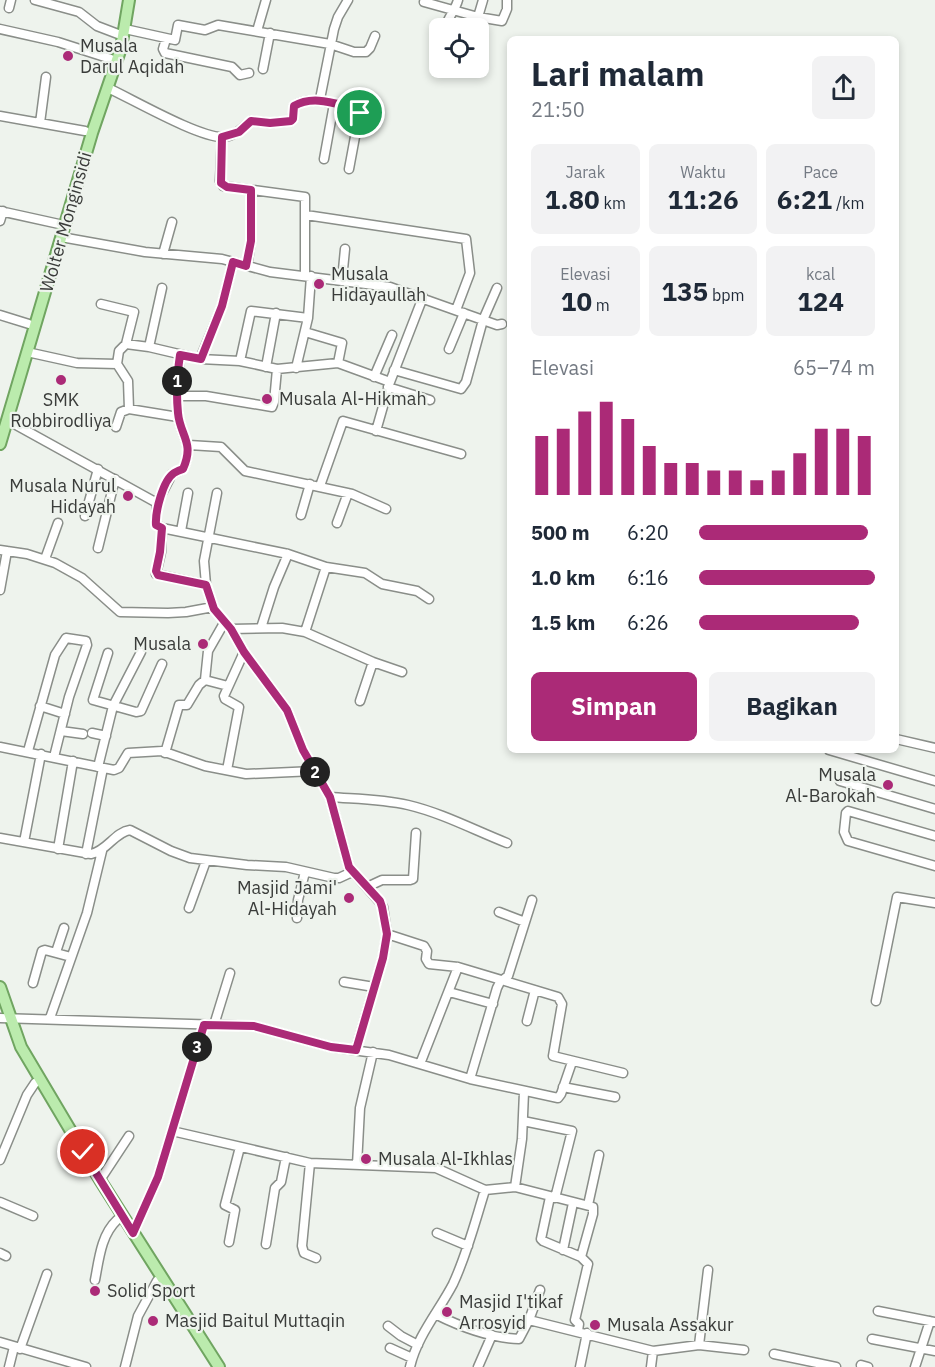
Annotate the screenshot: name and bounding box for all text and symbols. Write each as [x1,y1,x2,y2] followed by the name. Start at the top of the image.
[429,18,489,78] map controls
[429,18,489,78] button: locate
[80,34,184,78] place label: Musala Darul Aqidah
[61,49,75,63] marker: Musala Darul Aqidah
[531,52,705,95] text: Lari malam
[812,56,875,119] button: share
[334,87,385,138] pin
[343,96,376,129] icon: arrive
[531,96,585,123] text: 21:50
[34,149,97,295] street label: Wolter Monginsidi
[566,162,605,182] text: Jarak
[680,162,726,182] text: Waktu
[803,162,838,182] text: Pace
[545,182,600,216] text: 1.80
[668,182,738,216] text: 11:26
[777,182,832,216] text: 6:21
[600,193,626,213] text: km
[832,193,865,213] text: /km
[331,262,426,306] place label: Musala Hidayaullah
[560,264,611,284] text: Elevasi
[806,264,835,284] text: kcal
[661,274,708,308] text: 135
[312,277,326,291] marker: Musala Hidayaullah
[561,284,592,318] text: 10
[797,284,844,318] text: 124
[708,285,745,305] text: bpm
[592,295,610,315] text: m
[531,354,594,381] text: Elevasi
[793,354,875,381] text: 65–74 m
[162,366,192,396] pin: 1
[172,371,182,391] text: 1
[54,373,68,387] marker: SMK Robbirodliya
[279,387,427,410] place label: Musala Al-Hikmah
[10,388,112,432] place label: SMK Robbirodliya
[260,392,274,406] marker: Musala Al-Hikmah
[9,474,116,518] place label: Musala Nurul Hidayah
[121,489,135,503] marker: Musala Nurul Hidayah
[531,519,590,546] text: 500 m
[627,519,669,546] text: 6:20
[531,564,595,591] text: 1.0 km
[627,564,669,591] text: 6:16
[531,609,595,636] text: 1.5 km
[627,609,669,636] text: 6:26
[133,632,191,655] place label: Musala
[196,637,210,651] marker: Musala
[531,672,697,741] button: Simpan
[709,672,875,741] button: Bagikan
[300,757,330,787] pin: 2
[310,762,320,782] text: 2
[785,763,876,807] place label: Musala Al-Barokah
[881,778,895,792] marker: Musala Al-Barokah
[237,876,337,920] place label: Masjid Jami' Al-Hidayah
[342,891,356,905] marker: Masjid Jami' Al-Hidayah
[182,1032,212,1062] pin: 3
[192,1037,202,1057] text: 3
[57,1126,108,1177] pin
[66,1135,99,1168] icon: check
[378,1147,513,1170] place label: Musala Al-Ikhlas
[359,1152,373,1166] marker: Musala Al-Ikhlas
[107,1279,196,1302] place label: Solid Sport
[88,1284,102,1298] marker: Solid Sport
[459,1290,563,1334] place label: Masjid I'tikaf Arrosyid
[440,1305,454,1319] marker: Masjid I'tikaf Arrosyid
[165,1309,345,1332] place label: Masjid Baitul Muttaqin
[607,1313,734,1336] place label: Musala Assakur
[146,1314,160,1328] marker: Masjid Baitul Muttaqin
[588,1318,602,1332] marker: Musala Assakur

